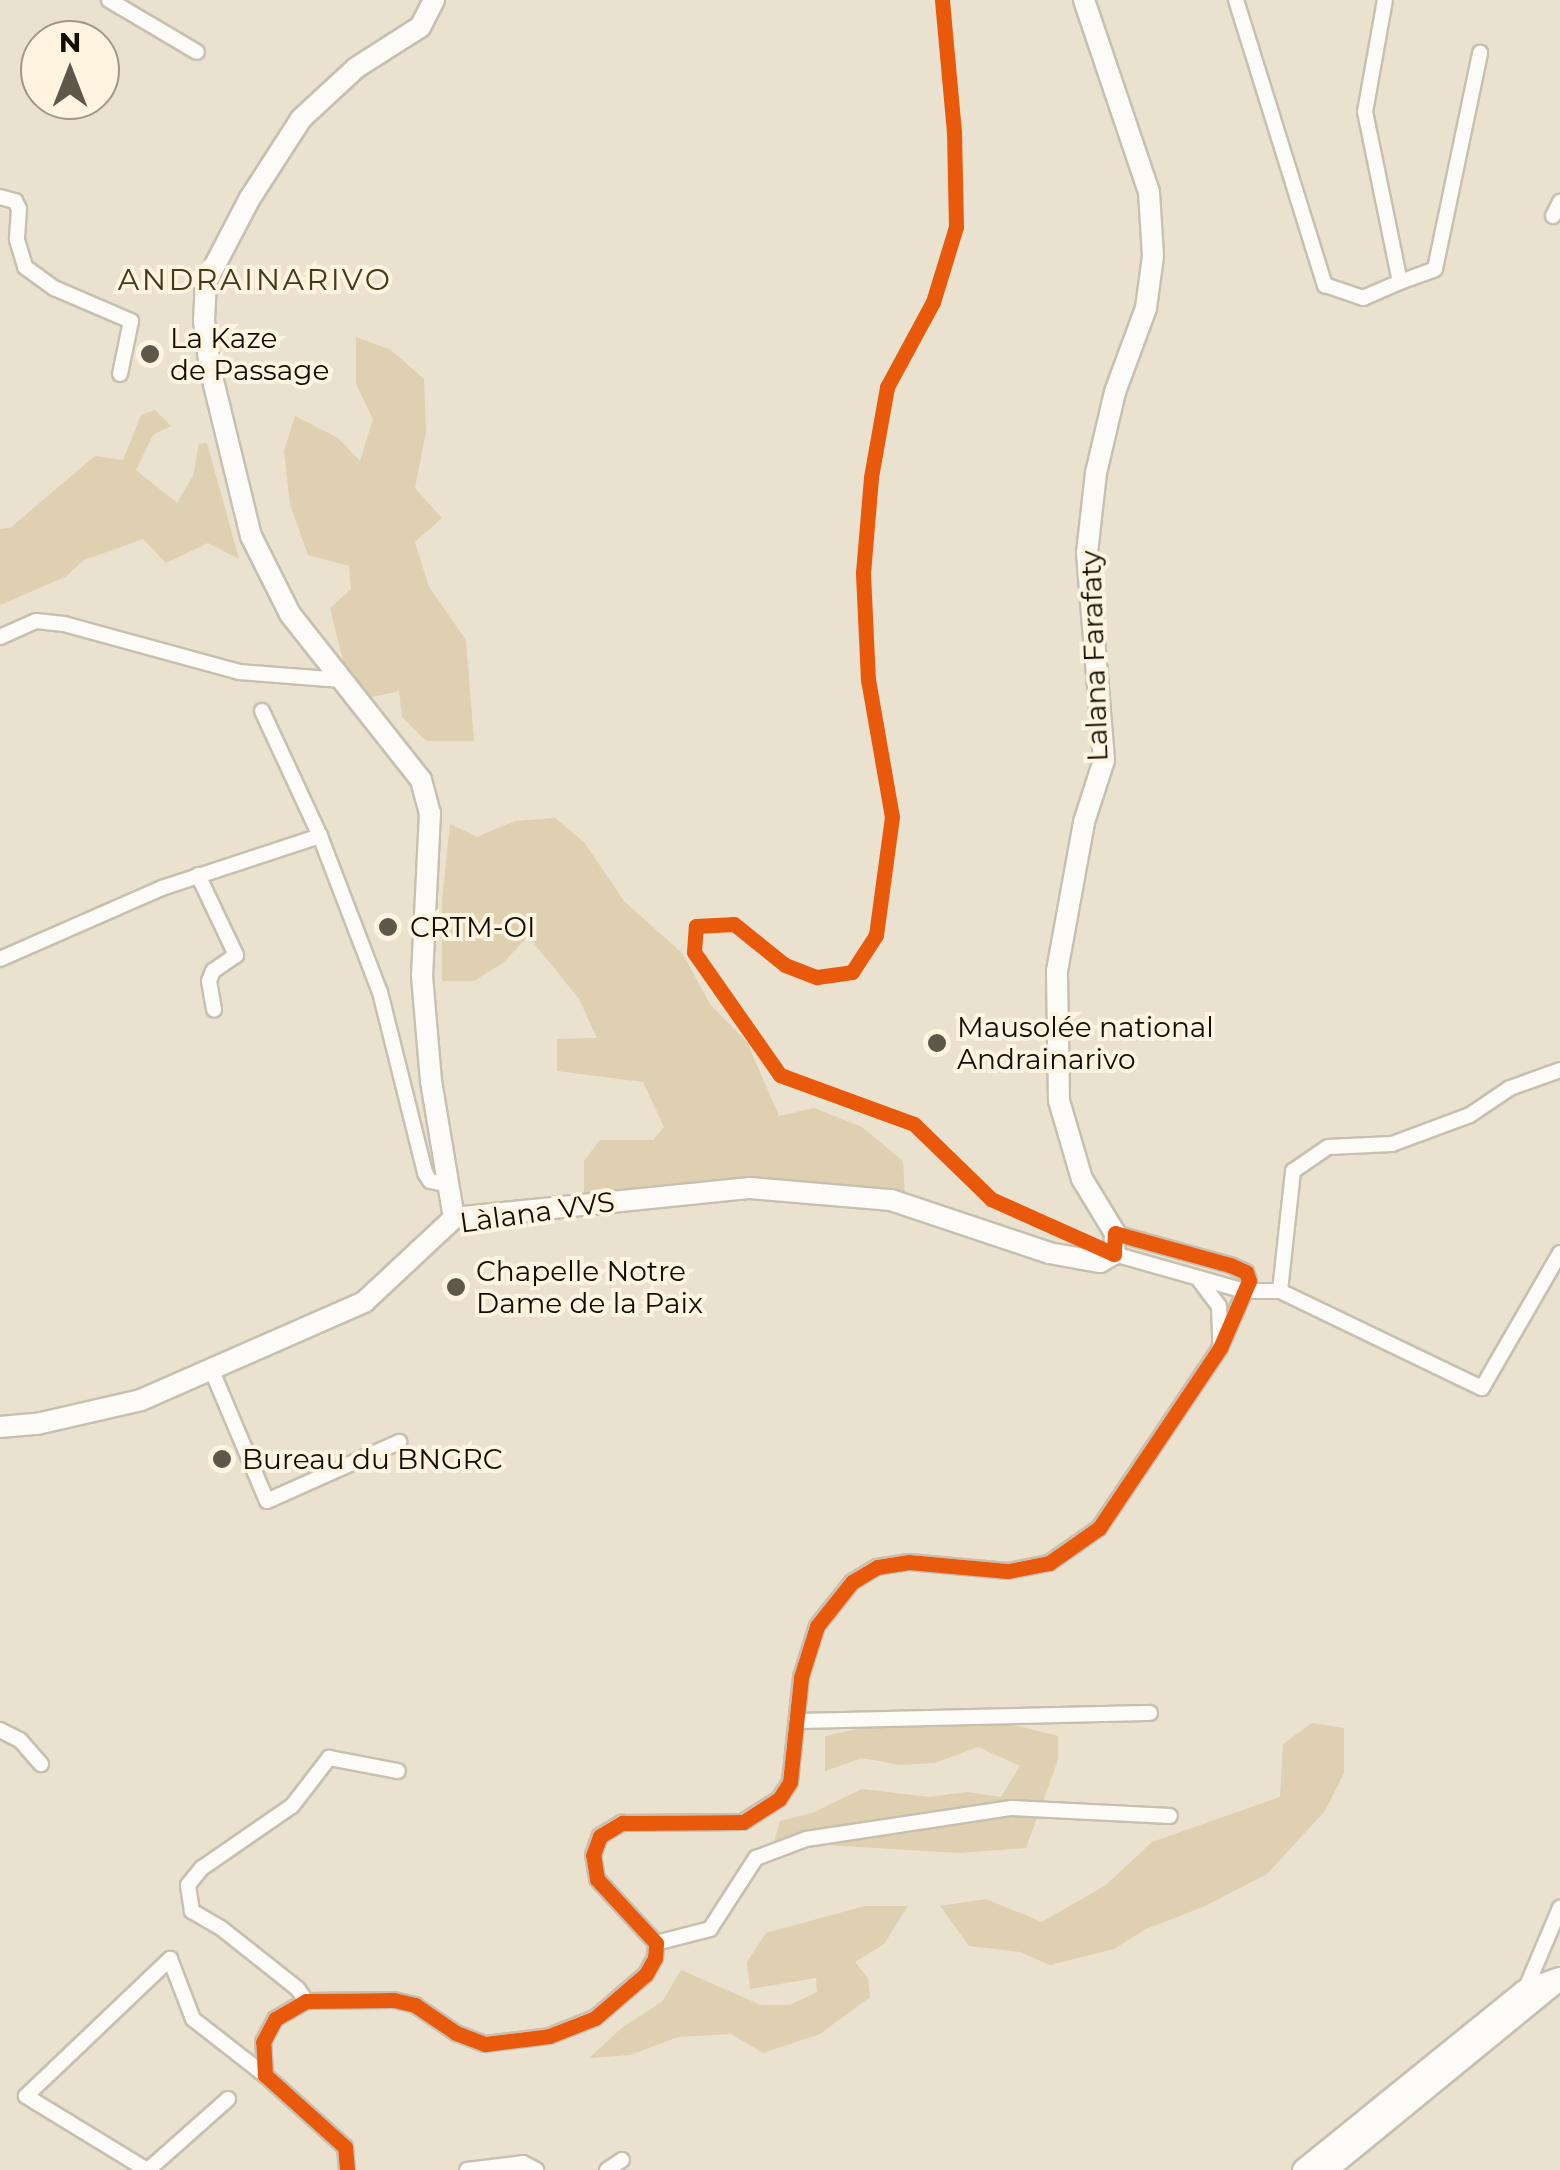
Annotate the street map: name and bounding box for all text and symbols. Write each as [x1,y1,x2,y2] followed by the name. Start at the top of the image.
[20,20,120,120] north arrow
[59,25,81,59] text: N
[118,262,392,298] district label: ANDRAINARIVO
[170,321,329,387] place label: La Kaze de Passage
[139,343,161,365] marker: La Kaze de Passage
[1074,550,1114,762] street label: Lalana Farafaty
[410,910,535,944] place label: CRTM-OI
[375,914,401,940] marker: CRTM-OI
[957,1010,1214,1076] place label: Mausolée national Andrainarivo
[926,1032,948,1054] marker: Mausolée national Andrainarivo
[458,1185,616,1239] street label: Làlana VVS
[476,1254,703,1320] place label: Chapelle Notre Dame de la Paix
[445,1276,467,1298] marker: Chapelle Notre Dame de la Paix
[242,1442,503,1476] place label: Bureau du BNGRC
[211,1448,233,1470] marker: Bureau du BNGRC

